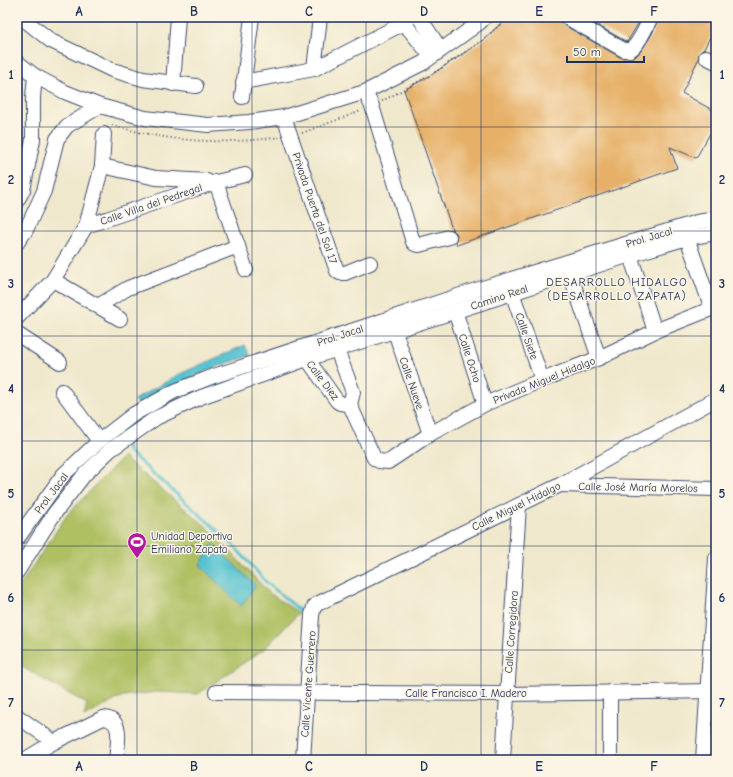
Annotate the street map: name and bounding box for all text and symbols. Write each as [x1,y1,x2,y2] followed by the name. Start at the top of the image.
[75,4,83,19] text: A
[190,4,198,19] text: B
[305,4,313,19] text: C
[420,4,428,19] text: D
[535,4,543,19] text: E
[650,4,658,19] text: F
[567,38,644,64] scale bar
[573,45,601,59] text: 50 m
[8,67,14,82] text: 1
[719,67,725,82] text: 1
[289,151,340,266] street label: Privada Puerta del Sol 17
[8,172,14,187] text: 2
[719,172,725,187] text: 2
[98,181,204,228] street label: Calle Villa del Pedregal
[624,224,674,251] street label: Prol. Jacal
[546,275,688,303] district label: DESARROLLO HIDALGO (DESARROLLO ZAPATA)
[8,276,14,291] text: 3
[719,276,725,291] text: 3
[469,282,530,313] street label: Camino Real
[512,311,541,362] street label: Calle Siete
[315,322,365,349] street label: Prol. Jacal
[456,332,484,384] street label: Calle Ocho
[491,354,597,407] street label: Privada Miguel Hidalgo
[396,355,427,412] street label: Calle Nueve
[304,358,342,403] street label: Calle Diez
[8,381,14,396] text: 4
[719,381,725,396] text: 4
[32,470,71,516] street label: Prol. Jacal
[470,479,563,534] street label: Calle Miguel Hidalgo
[578,480,698,495] street label: Calle José María Morelos
[8,486,15,501] text: 5
[719,486,726,501] text: 5
[151,530,232,556] place label: Unidad Deportiva Emiliano Zapata
[126,531,148,559] sports icon: Unidad Deportiva Emiliano Zapata
[8,590,15,605] text: 6
[502,590,521,674] street label: Calle Corregidora
[719,590,726,605] text: 6
[298,630,319,738] street label: Calle Vicente Guerrero
[405,687,527,700] street label: Calle Francisco I. Madero
[8,695,14,710] text: 7
[719,695,725,710] text: 7
[75,759,83,774] text: A
[190,759,198,774] text: B
[305,759,313,774] text: C
[420,759,428,774] text: D
[535,759,543,774] text: E
[650,759,658,774] text: F

